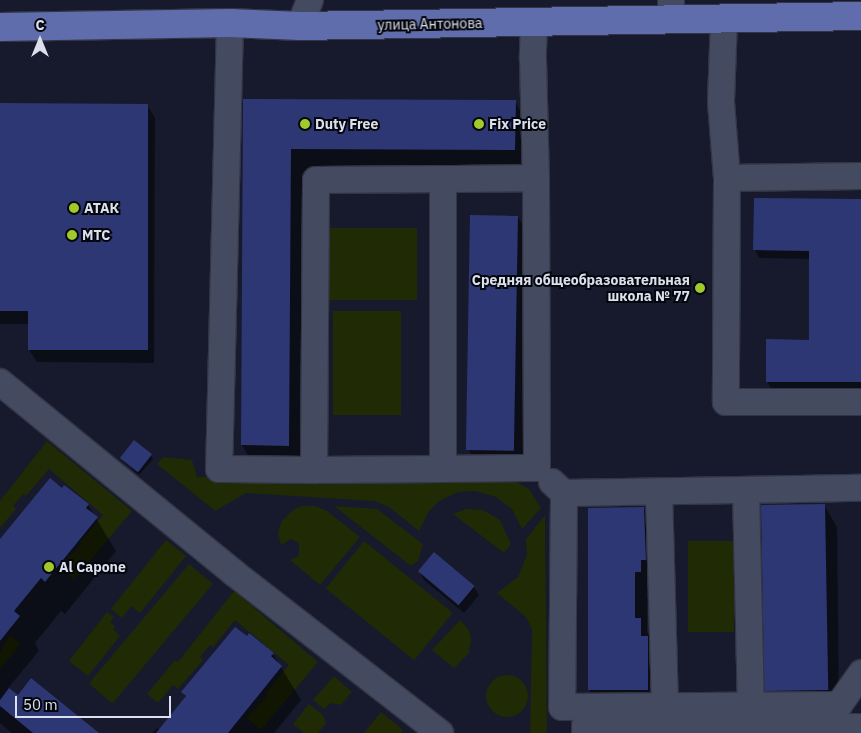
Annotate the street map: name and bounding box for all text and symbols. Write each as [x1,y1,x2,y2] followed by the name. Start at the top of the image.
[15,15,65,65] north arrow
[377,15,483,33] street label: улица Антонова
[35,16,45,34] text: С
[315,116,378,132] place label: Duty Free
[489,116,546,132] place label: Fix Price
[299,118,311,130] marker: Duty Free
[473,118,485,130] marker: Fix Price
[84,200,119,216] place label: АТАК
[68,202,80,214] marker: АТАК
[82,227,110,243] place label: МТС
[66,229,78,241] marker: МТС
[472,272,690,304] place label: Средняя общеобразовательная школа № 77
[694,282,706,294] marker: Средняя общеобразовательная школа № 77
[59,559,126,575] place label: Al Capone
[43,561,55,573] marker: Al Capone
[18,686,174,718] scale bar
[23,695,58,714] text: 50 m

